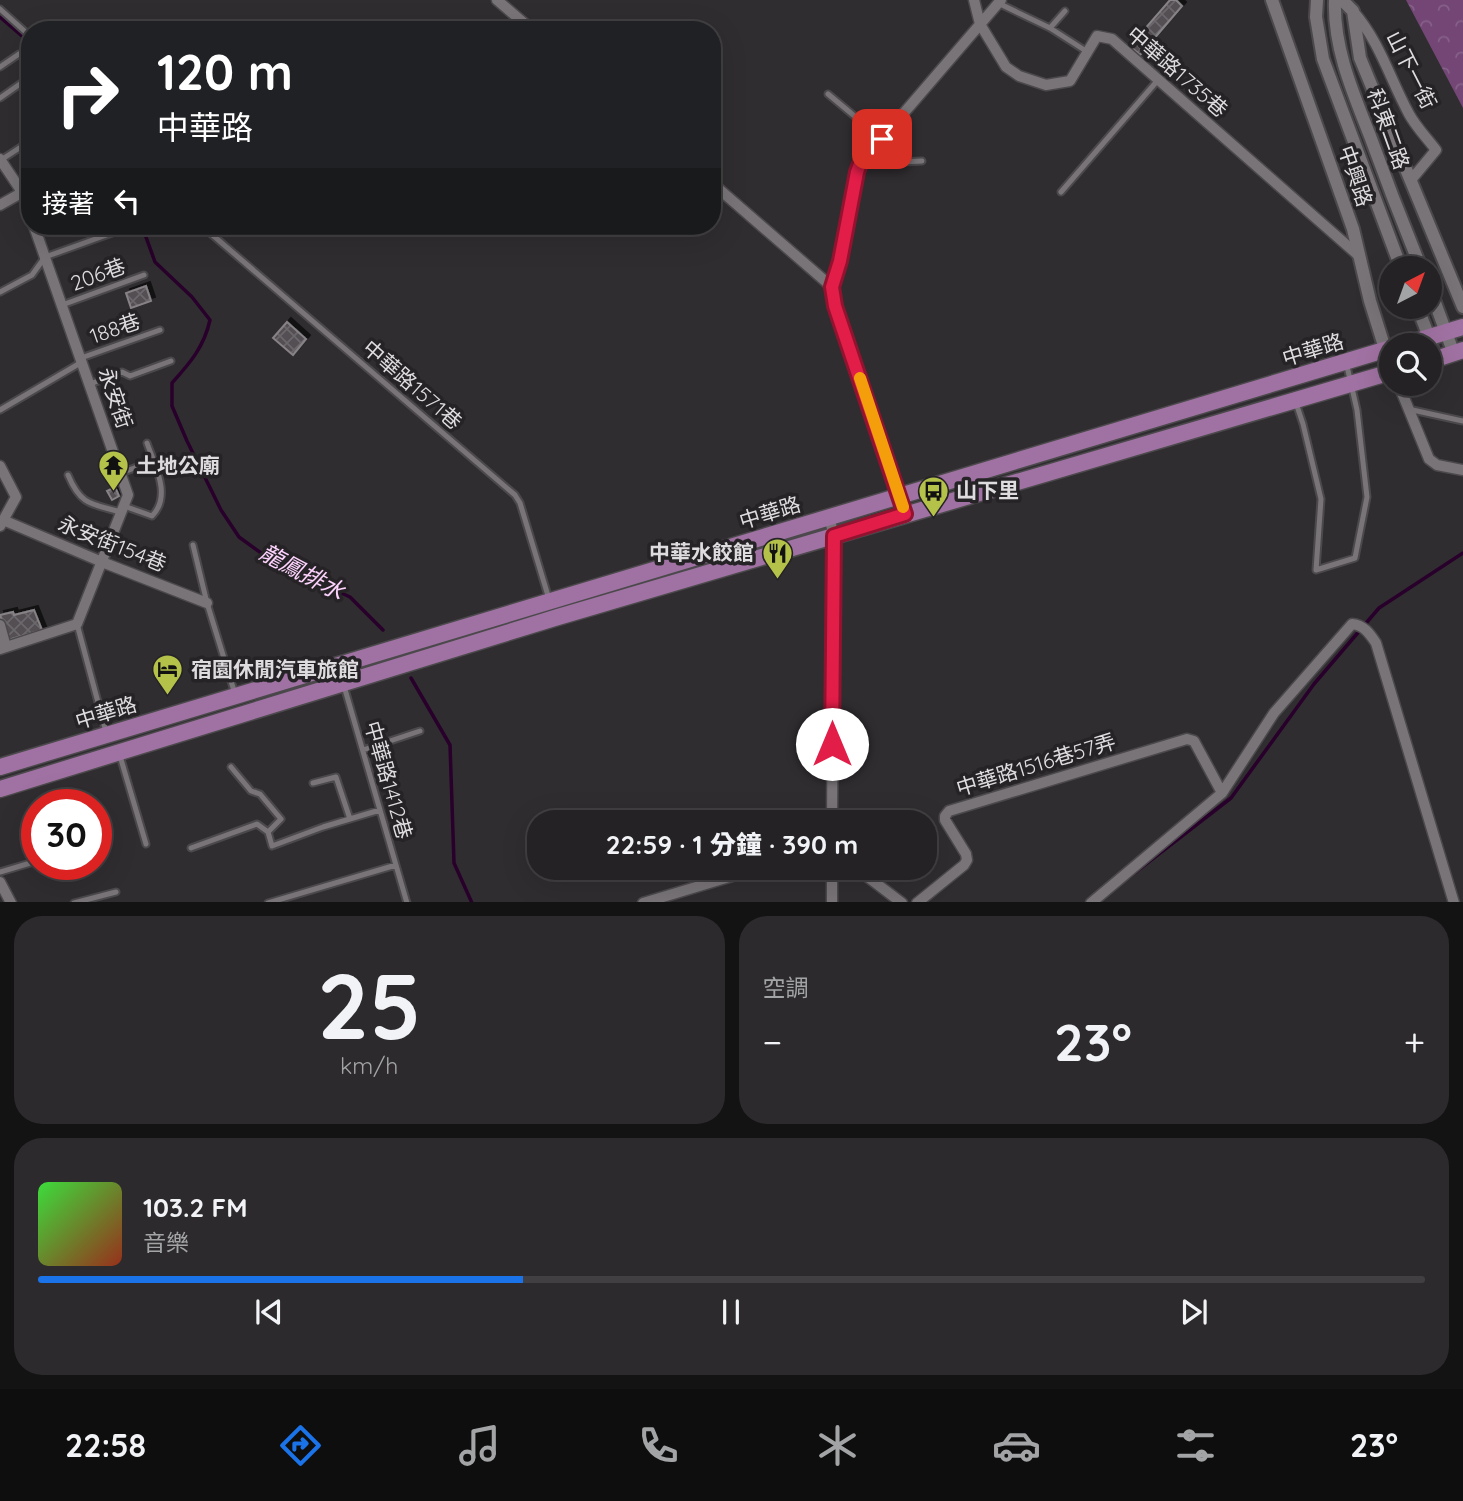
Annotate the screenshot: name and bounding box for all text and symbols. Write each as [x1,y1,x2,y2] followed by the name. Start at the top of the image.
[1122,20,1233,122] street label: 中華路1735巷
[1381,26,1443,113] street label: 山下一街
[157,41,293,102] text: 120 m
[42,49,133,140] icon: right
[1362,85,1416,173] street label: 科東二路
[157,107,253,147] text: 中華路
[852,109,912,169] pin
[863,120,901,158] icon: arrive
[1333,142,1378,210] street label: 中興路
[108,182,146,220] icon: left
[42,187,94,220] text: 接著
[67,252,129,296] street label: 206巷
[1379,256,1442,318] north arrow
[1379,256,1442,396] map controls
[86,307,143,349] street label: 188巷
[1279,327,1347,371] street label: 中華路
[1379,333,1442,396] button: search
[358,334,468,434] street label: 中華路1571巷
[93,364,138,432] street label: 永安街
[96,449,130,493] temple icon: 土地公廟
[136,452,220,478] place label: 土地公廟
[916,474,950,518] bus stop icon: 山下里
[956,477,1019,503] place label: 山下里
[736,490,804,534] street label: 中華路
[55,510,170,577] street label: 永安街154巷
[760,536,794,580] restaurant icon: 中華水餃館
[255,537,351,606] water label: 龍鳳排水
[649,539,754,565] place label: 中華水餃館
[151,653,185,697] hotel icon: 宿園休閒汽車旅館
[191,656,359,682] place label: 宿園休閒汽車旅館
[72,690,140,734] street label: 中華路
[795,707,869,781] position arrow
[360,718,418,842] street label: 中華路1412巷
[953,727,1119,801] street label: 中華路1516巷57弄
[21,789,112,880] speed limit sign: 30
[606,828,858,861] text: 22:59 · 1 分鐘 · 390 m
[317,948,421,1062] text: 25
[763,973,809,1002] text: 空調
[1054,1009,1132,1074] text: 23°
[763,1018,782,1066] text: −
[1404,1018,1425,1066] text: +
[340,1051,398,1080] text: km/h
[143,1191,248,1224] text: 103.2 FM
[143,1228,189,1257] text: 音樂
[250,1293,288,1331] icon: previous
[712,1293,750,1331] icon: pause
[1175,1293,1213,1331] icon: next
[276,1421,325,1470] icon: directions
[455,1421,504,1470] icon: music
[634,1421,683,1470] icon: phone
[813,1421,862,1470] icon: climate
[992,1421,1041,1470] icon: car
[1171,1421,1220,1470] icon: filters
[65,1425,146,1465] text: 22:58
[1350,1425,1398,1465] text: 23°

